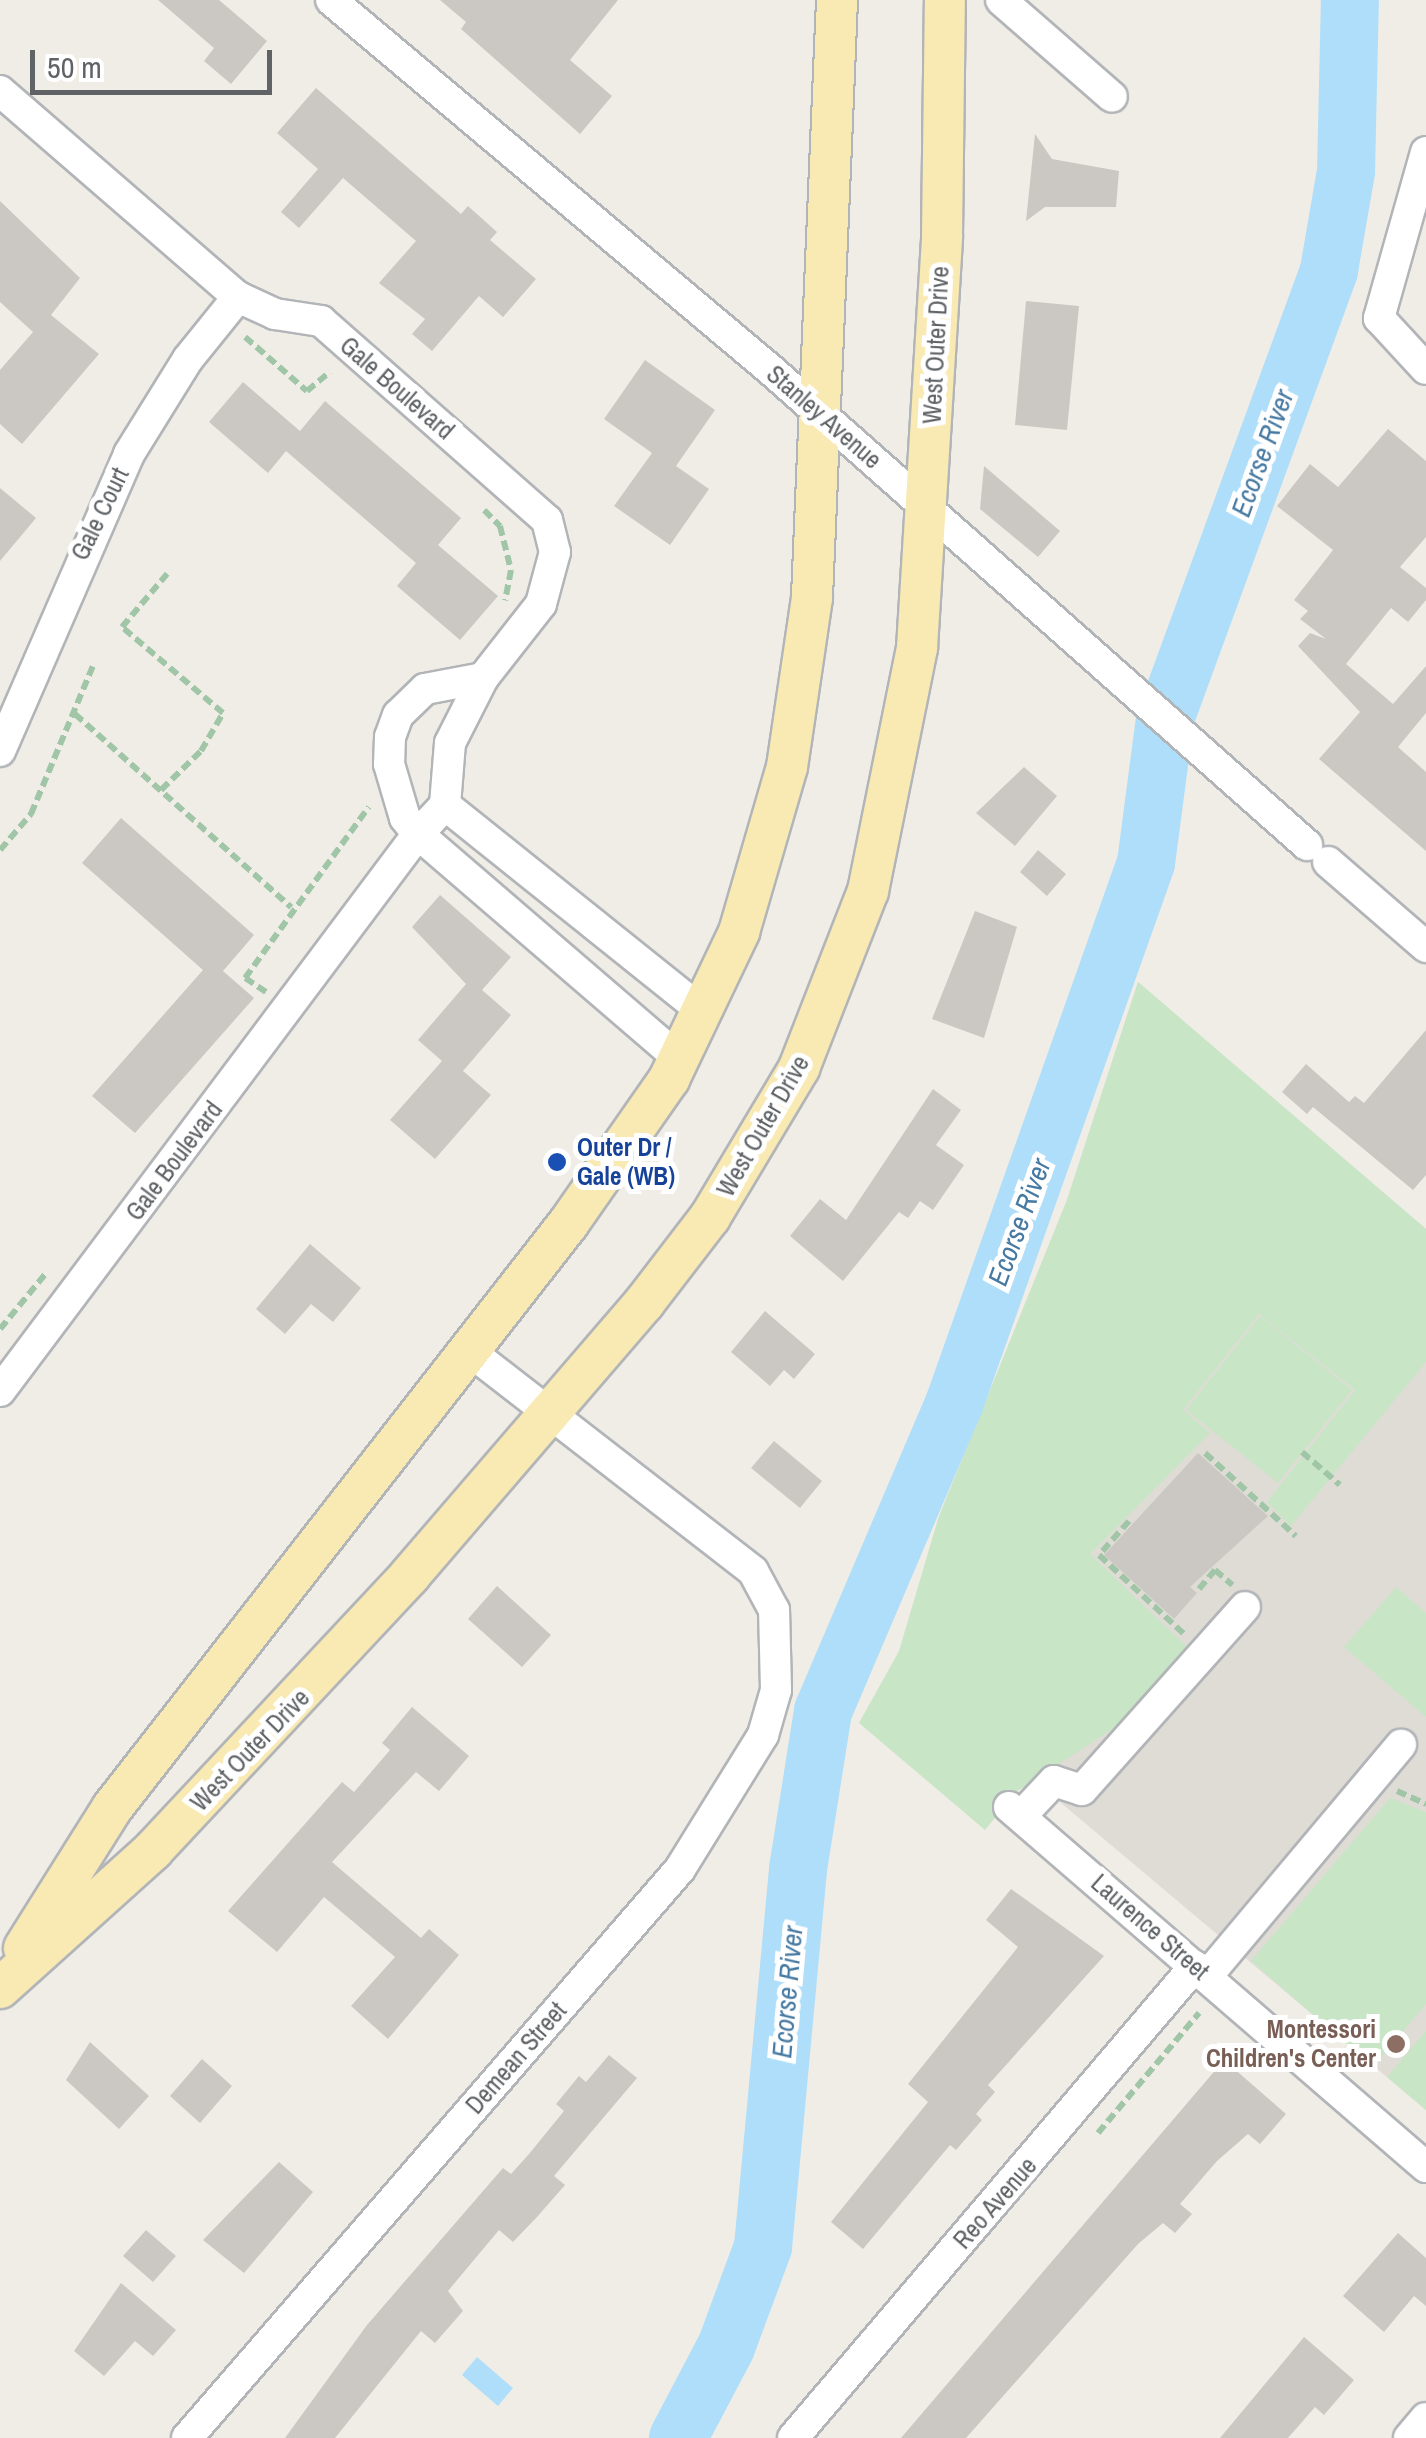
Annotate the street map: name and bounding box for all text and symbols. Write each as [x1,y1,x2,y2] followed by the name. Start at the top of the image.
[35,30,278,92] scale bar
[47,47,102,87] text: 50 m
[917,265,955,425] street label: West Outer Drive
[334,330,460,446] street label: Gale Boulevard
[760,359,888,475] street label: Stanley Avenue
[1224,385,1300,521] water label: Ecorse River
[65,463,135,565] street label: Gale Court
[711,1050,815,1202] street label: West Outer Drive
[120,1096,228,1226] street label: Gale Boulevard
[577,1133,675,1192] place label: Outer Dr / Gale (WB)
[546,1151,568,1173] marker: Outer Dr / Gale (WB)
[981,1154,1057,1290] water label: Ecorse River
[184,1683,316,1817] street label: West Outer Drive
[1085,1868,1215,1986] street label: Laurence Street
[764,1924,810,2060] water label: Ecorse River
[459,1996,573,2120] street label: Demean Street
[1206,2015,1376,2074] place label: Montessori Children's Center
[1385,2033,1407,2055] marker: Montessori Children's Center
[947,2151,1043,2255] street label: Reo Avenue

